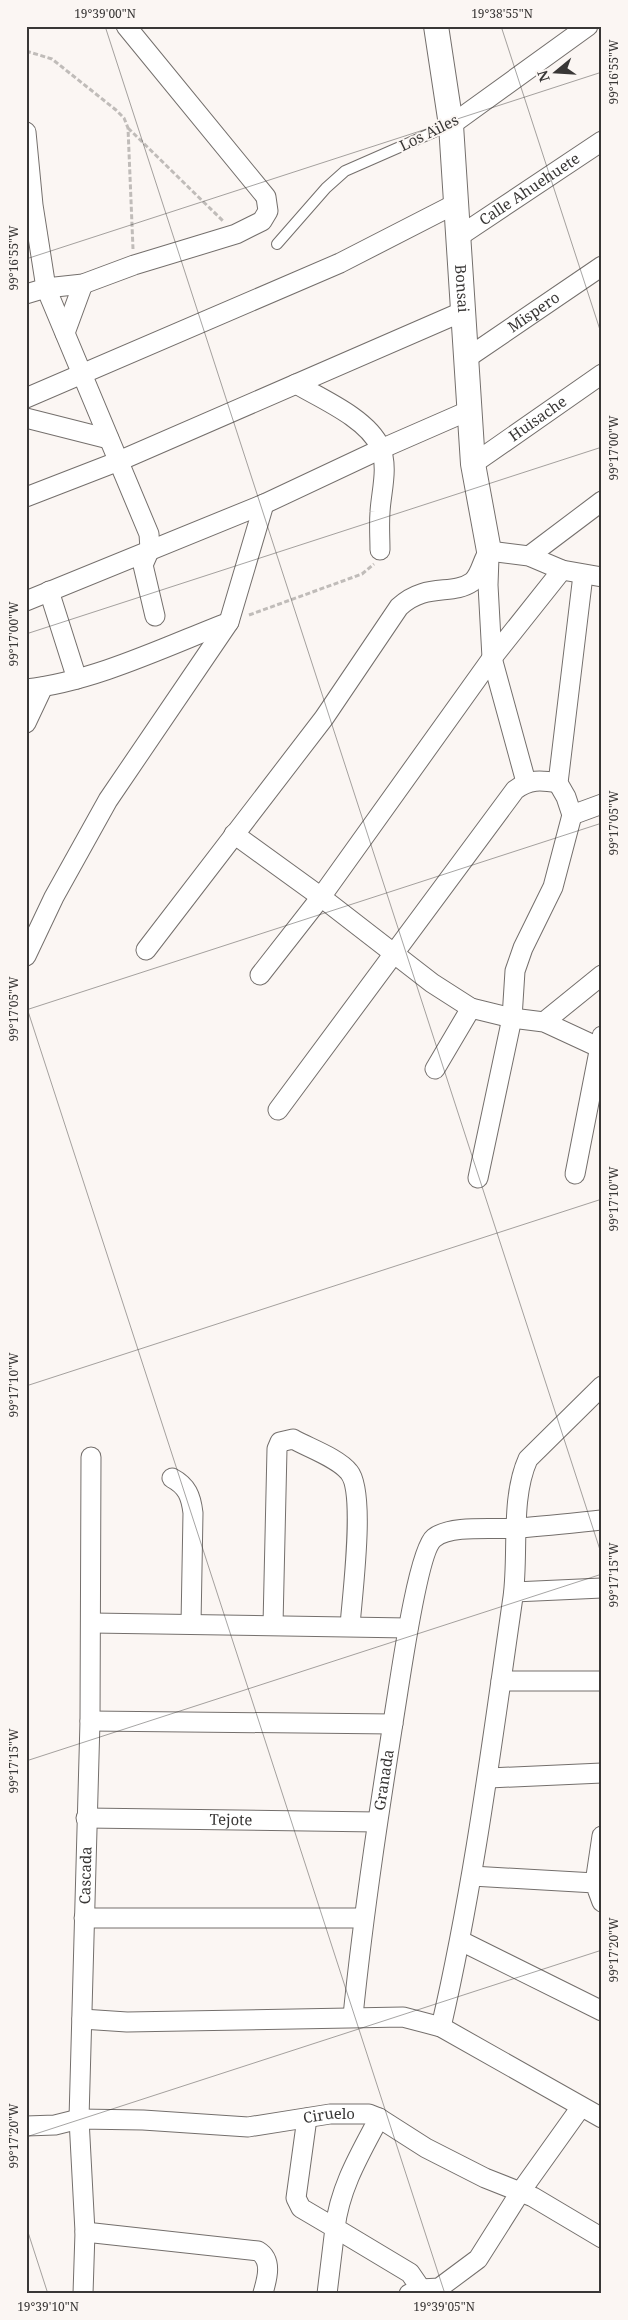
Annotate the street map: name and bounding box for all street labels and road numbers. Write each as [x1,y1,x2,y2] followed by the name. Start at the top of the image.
[396,109,462,155] street label: Los Ailes
[475,148,583,229] street label: Calle Ahuehuete
[451,264,474,313] street label: Bonsai
[504,287,563,336] street label: Mispero
[504,391,570,445] street label: Huisache
[369,1748,398,1812] street label: Granada
[209,1809,253,1829] street label: Tejote
[74,1846,96,1904] street label: Cascada
[302,2102,355,2127] street label: Ciruelo

